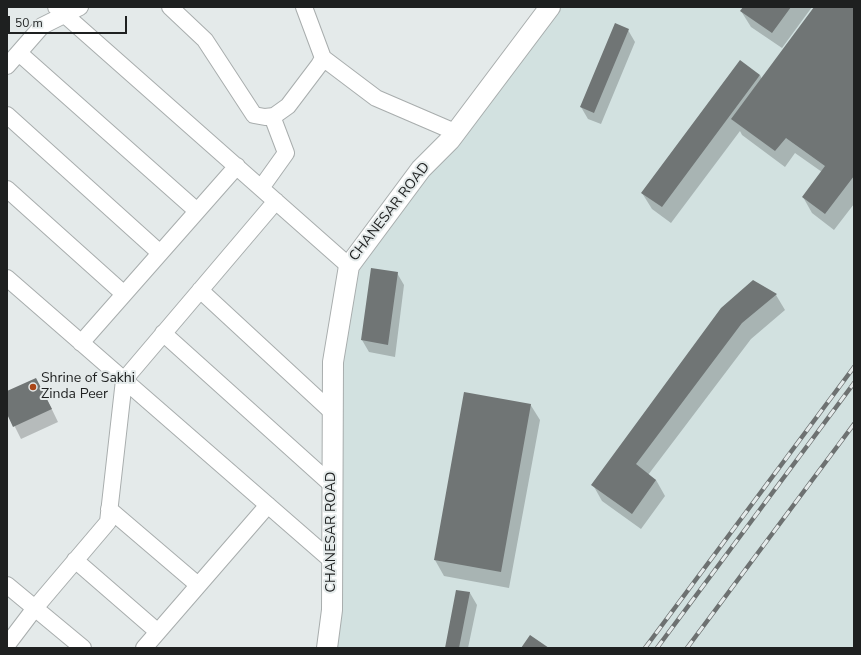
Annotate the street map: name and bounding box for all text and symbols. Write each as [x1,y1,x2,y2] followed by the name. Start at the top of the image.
[10,8,129,34] scale bar
[15,15,43,31] text: 50 m
[346,159,434,265] street label: CHANESAR ROAD
[41,371,135,404] place label: Shrine of Sakhi Zinda Peer
[28,382,38,392] marker: Shrine of Sakhi Zinda Peer
[324,472,340,592] street label: CHANESAR ROAD

